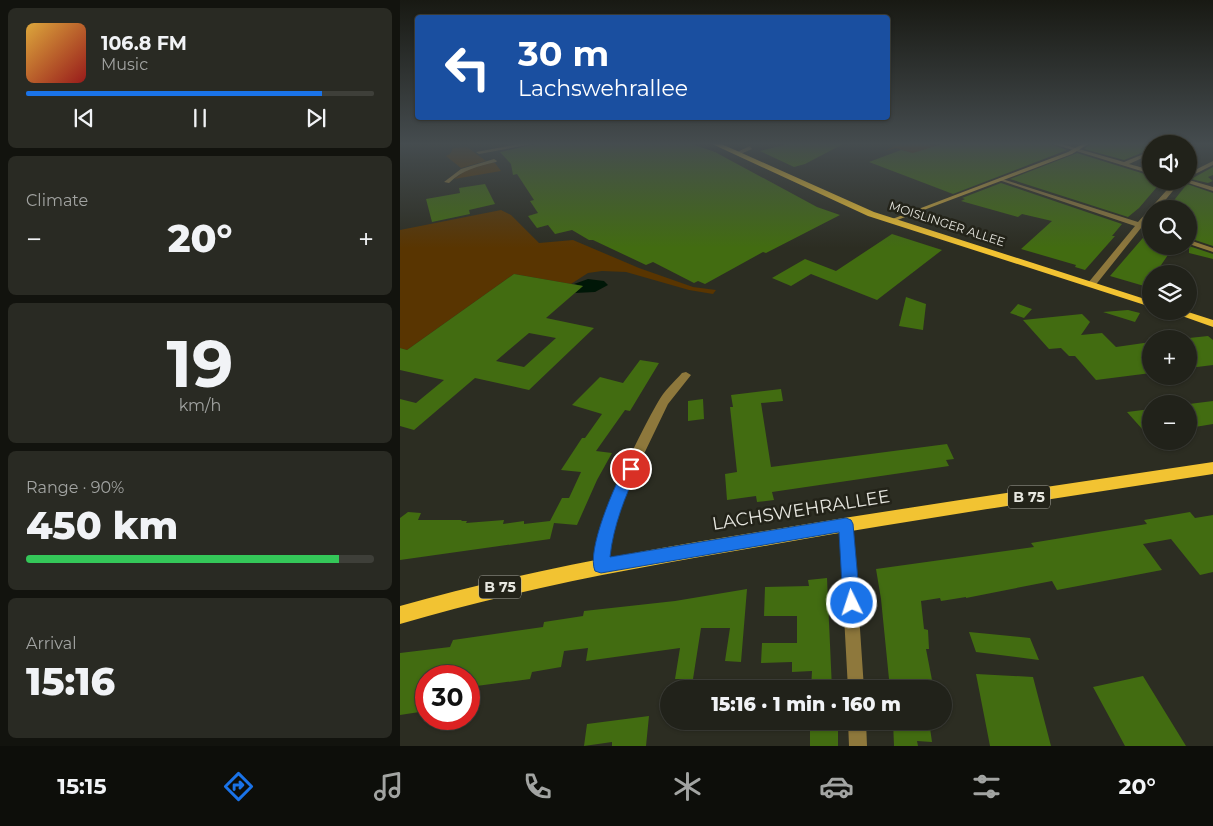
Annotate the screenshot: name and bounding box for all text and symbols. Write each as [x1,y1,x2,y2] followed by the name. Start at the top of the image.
[101,32,187,55] text: 106.8 FM
[518,32,609,75] text: 30 m
[435,35,500,100] icon: left
[101,55,148,74] text: Music
[518,75,688,102] text: Lachswehrallee
[70,104,98,132] icon: previous
[186,104,214,132] icon: pause
[302,104,330,132] icon: next
[1142,135,1197,450] map controls
[1142,135,1197,190] button: sound
[26,191,88,210] text: Climate
[887,198,1007,249] street label: MOISLINGER ALLEE
[1142,200,1197,255] button: search
[168,215,232,262] text: 20°
[26,222,42,256] text: −
[358,222,374,256] text: +
[1142,265,1197,320] button: layers
[167,324,233,403] text: 19
[1142,330,1197,385] button: +
[1142,395,1197,450] button: −
[179,396,221,415] text: km/h
[610,448,652,490] pin
[617,455,645,483] icon: arrive
[26,478,124,497] text: Range · 90%
[711,485,891,535] street label: LACHSWEHRALLEE
[1008,486,1050,508] road number: B 75
[26,502,178,549] text: 450 km
[479,576,521,598] road number: B 75
[825,576,877,628] position arrow
[26,634,76,653] text: Arrival
[26,658,115,705] text: 15:16
[415,665,480,730] speed limit sign: 30
[711,693,901,716] text: 15:16 · 1 min · 160 m
[221,769,256,804] icon: directions
[371,769,406,804] icon: music
[520,769,555,804] icon: phone
[670,769,705,804] icon: climate
[819,769,854,804] icon: car
[969,769,1004,804] icon: filters
[57,773,106,800] text: 15:15
[1119,773,1156,800] text: 20°

